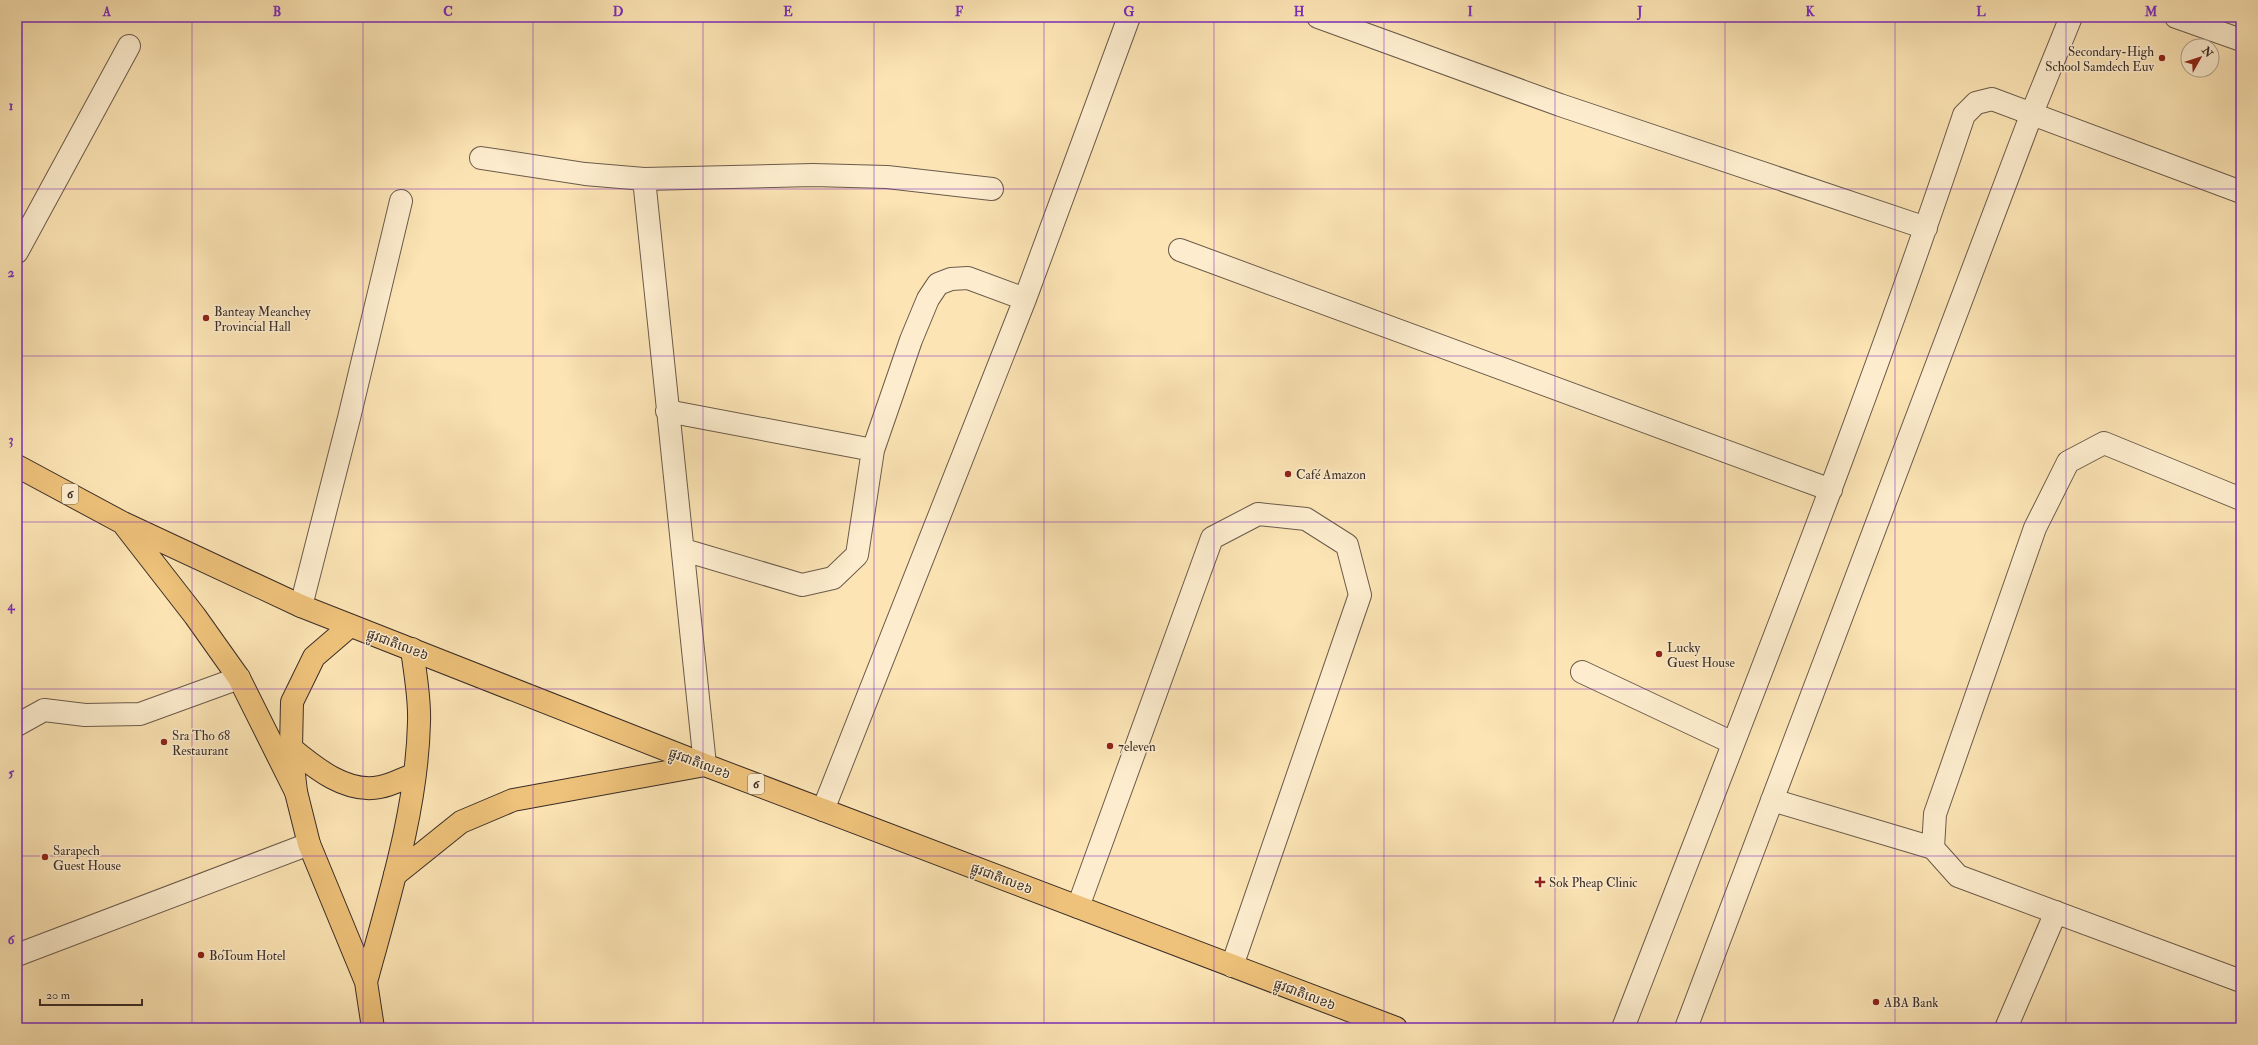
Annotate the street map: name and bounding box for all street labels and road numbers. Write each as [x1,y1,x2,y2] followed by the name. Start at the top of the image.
[62,484,78,504] road number: 6
[363,626,431,667] street label: ផ្លូវជាតិលេខ៦
[665,745,733,786] street label: ផ្លូវជាតិលេខ៦
[748,774,764,794] road number: 6
[967,860,1035,901] street label: ផ្លូវជាតិលេខ៦
[1270,976,1338,1017] street label: ផ្លូវជាតិលេខ៦

